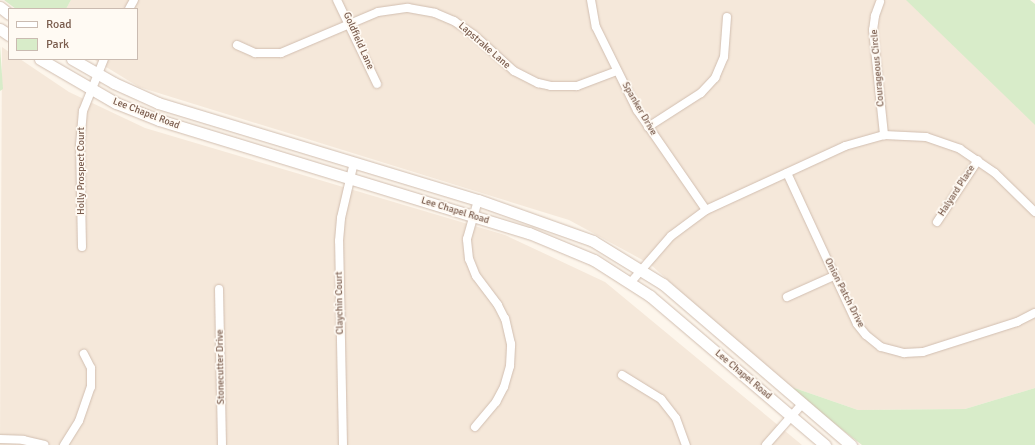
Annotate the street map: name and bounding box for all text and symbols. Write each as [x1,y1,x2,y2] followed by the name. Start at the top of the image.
[8,8,138,60] legend
[340,10,376,72] street label: Goldfield Lane
[46,17,72,32] text: Road
[456,20,512,72] street label: Lapstrake Lane
[869,29,887,107] street label: Courageous Circle
[46,37,69,52] text: Park
[619,80,659,138] street label: Spanker Drive
[111,96,181,132] street label: Lee Chapel Road
[76,127,88,215] street label: Holly Prospect Court
[936,163,978,219] street label: Halyard Place
[420,195,490,227] street label: Lee Chapel Road
[821,256,867,330] street label: Onion Patch Drive
[333,271,347,335] street label: Claychin Court
[214,329,228,405] street label: Stonecutter Drive
[712,348,774,402] street label: Lee Chapel Road

